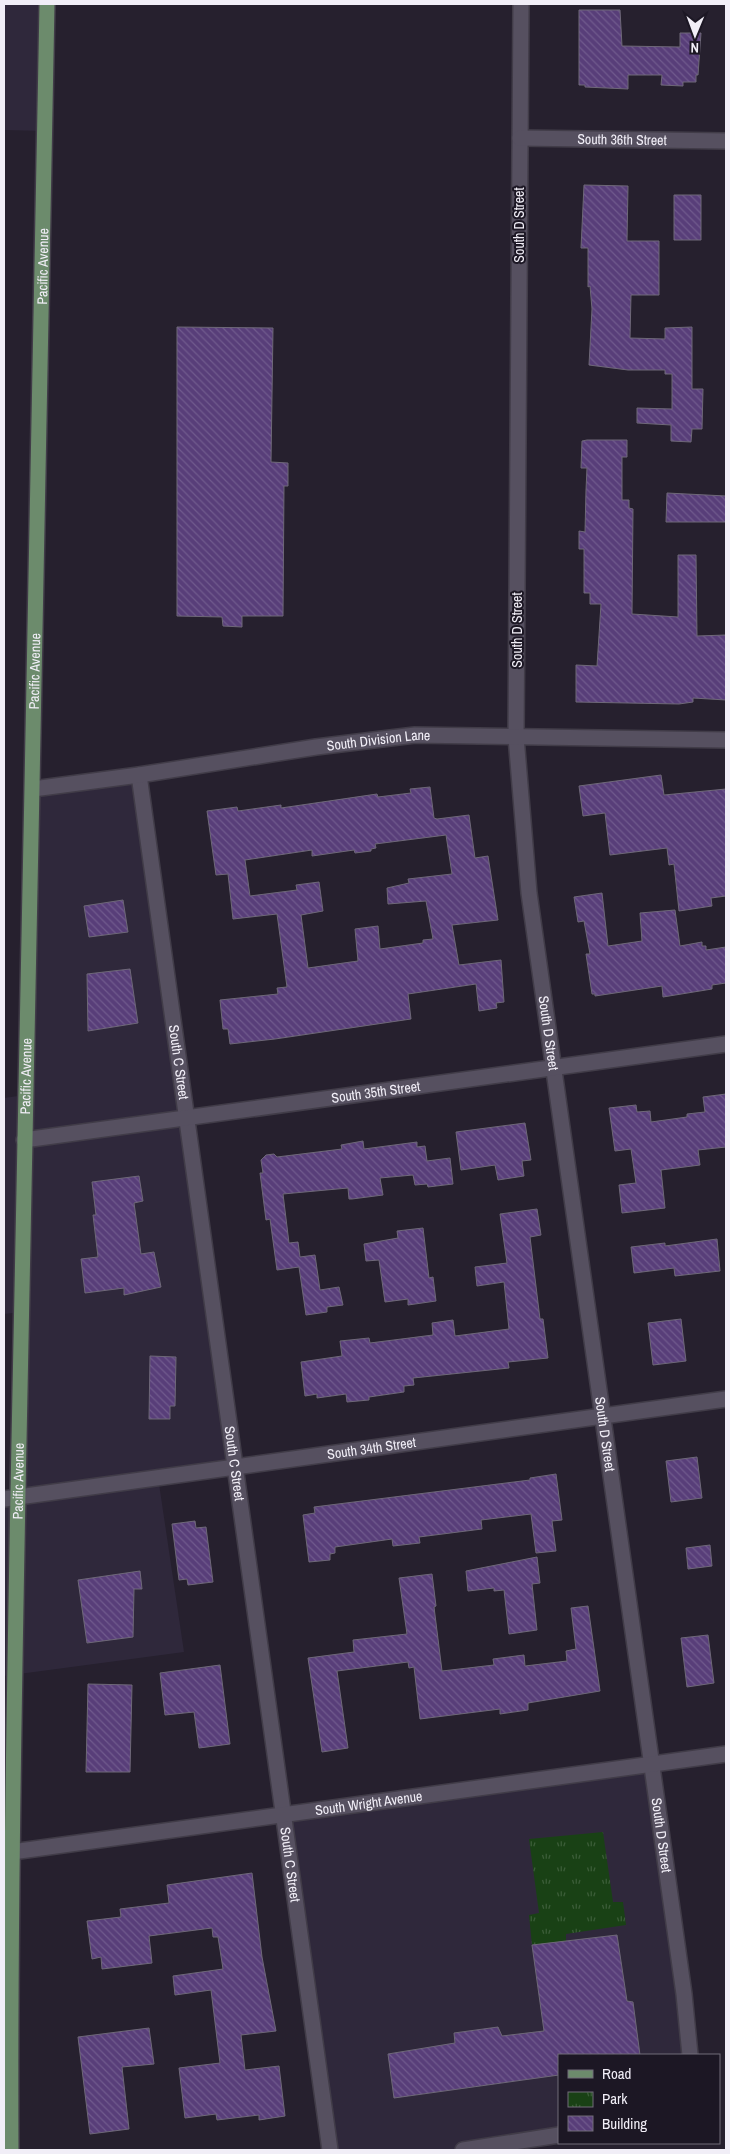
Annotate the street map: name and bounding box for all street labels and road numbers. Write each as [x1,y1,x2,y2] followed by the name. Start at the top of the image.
[577,130,667,149] street label: South 36th Street
[510,187,528,263] street label: South D Street
[33,228,52,305] street label: Pacific Avenue
[508,592,526,668] street label: South D Street
[25,633,44,710] street label: Pacific Avenue
[326,726,430,755] street label: South Division Lane
[535,994,563,1072] street label: South D Street
[165,1024,193,1101] street label: South C Street
[16,1038,36,1115] street label: Pacific Avenue
[330,1077,421,1107] street label: South 35th Street
[591,1396,619,1473] street label: South D Street
[221,1425,249,1502] street label: South C Street
[326,1433,417,1463] street label: South 34th Street
[9,1443,28,1520] street label: Pacific Avenue
[314,1787,424,1819] street label: South Wright Avenue
[647,1797,676,1874] street label: South D Street
[276,1826,304,1903] street label: South C Street

